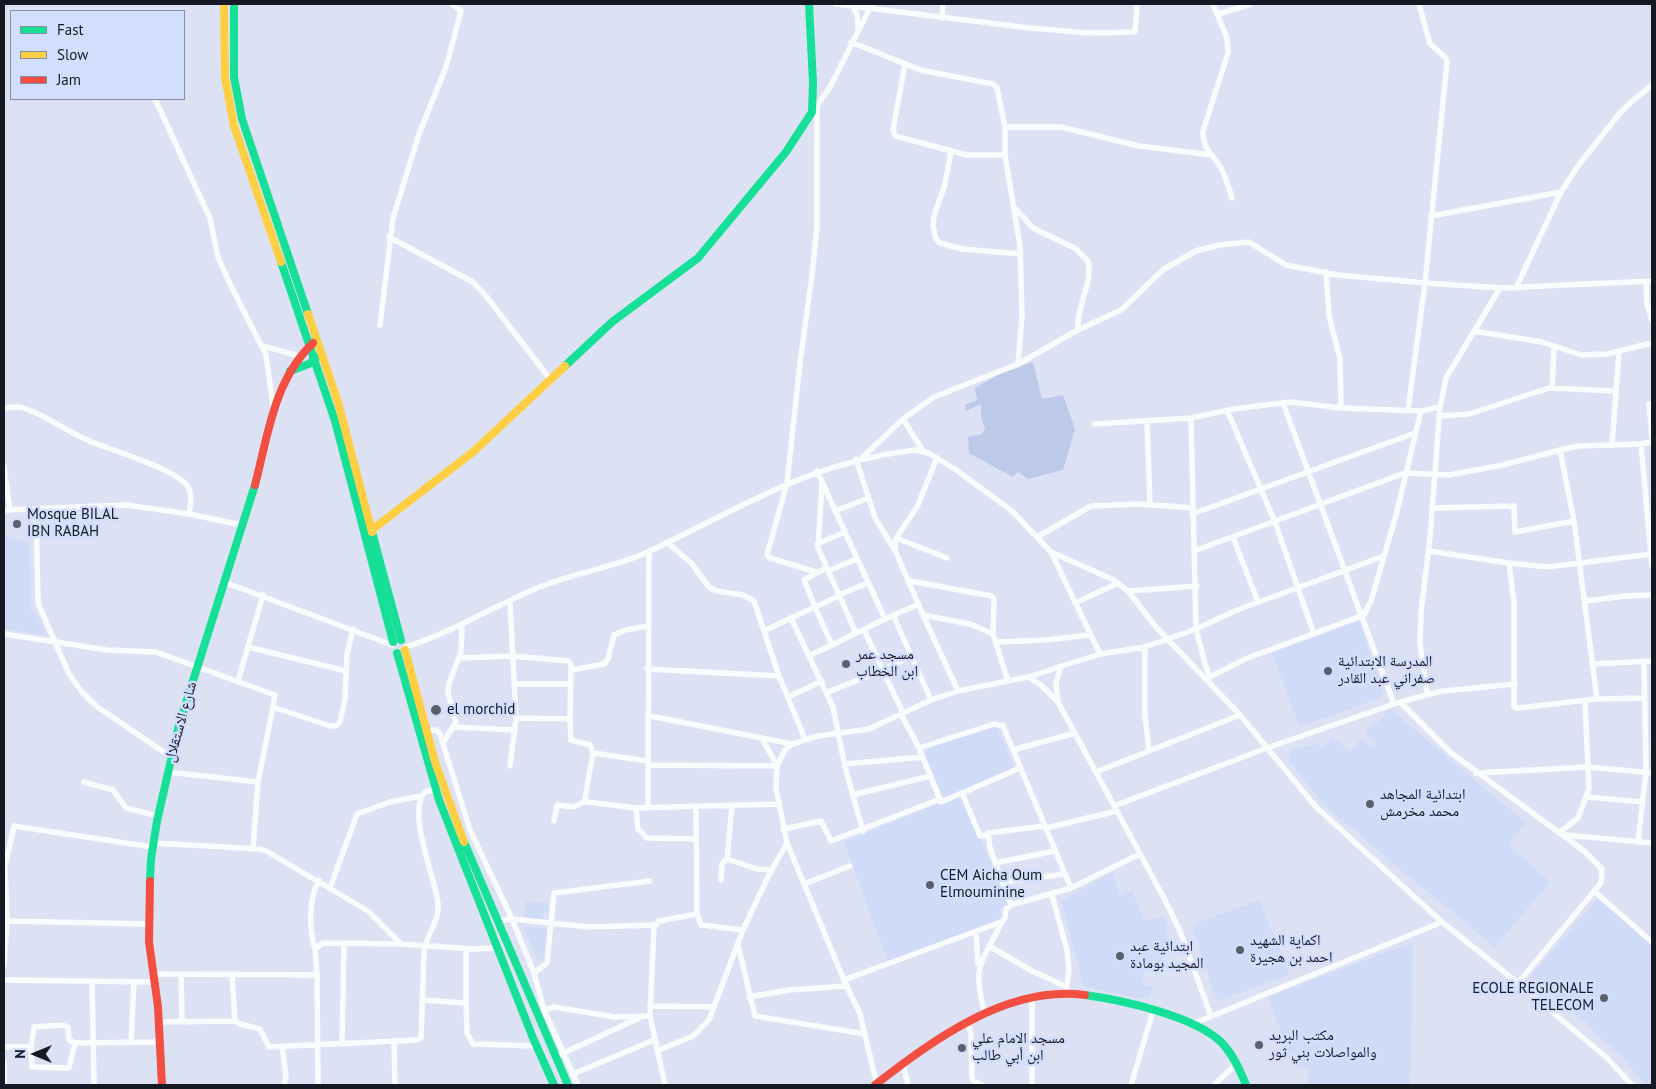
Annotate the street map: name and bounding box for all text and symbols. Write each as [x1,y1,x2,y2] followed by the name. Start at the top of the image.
[10,10,185,100] legend
[57,20,84,39] text: Fast
[57,45,88,64] text: Slow
[57,70,81,89] text: Jam
[27,506,118,541] place label: Mosque BILAL IBN RABAH
[11,518,23,530] marker: Mosque BILAL IBN RABAH
[856,646,918,681] place label: مسجد عمر ابن الخطاب
[1338,653,1435,688] place label: المدرسة الابتدائية صفراني عبد القادر
[840,658,852,670] marker: مسجد عمر ابن الخطاب
[1322,665,1334,677] marker: المدرسة الابتدائية صفراني عبد القادر
[161,680,201,764] street label: شارع الاستقلال
[447,701,515,719] place label: el morchid
[429,703,443,717] marker: el morchid
[1380,786,1466,821] place label: ابتدائية المجاهد محمد مخرمش
[1364,798,1376,810] marker: ابتدائية المجاهد محمد مخرمش
[940,867,1042,902] place label: CEM Aicha Oum Elmouminine
[924,879,936,891] marker: CEM Aicha Oum Elmouminine
[1250,932,1333,967] place label: اكماية الشهيد احمد بن هجيرة
[1130,938,1204,973] place label: ابتدائية عبد المجيد بومادة
[1234,944,1246,956] marker: اكماية الشهيد احمد بن هجيرة
[1114,950,1126,962] marker: ابتدائية عبد المجيد بومادة
[1472,980,1594,1015] place label: ECOLE REGIONALE TELECOM
[1598,992,1610,1004] marker: ECOLE REGIONALE TELECOM
[1269,1027,1377,1062] place label: مكتب البريد والمواصلات بني ثور
[10,1029,60,1079] north arrow
[972,1030,1065,1065] place label: مسجد الامام علي ابن أبي طالب
[1253,1039,1265,1051] marker: مكتب البريد والمواصلات بني ثور
[956,1042,968,1054] marker: مسجد الامام علي ابن أبي طالب
[11,1049,29,1059] text: N

